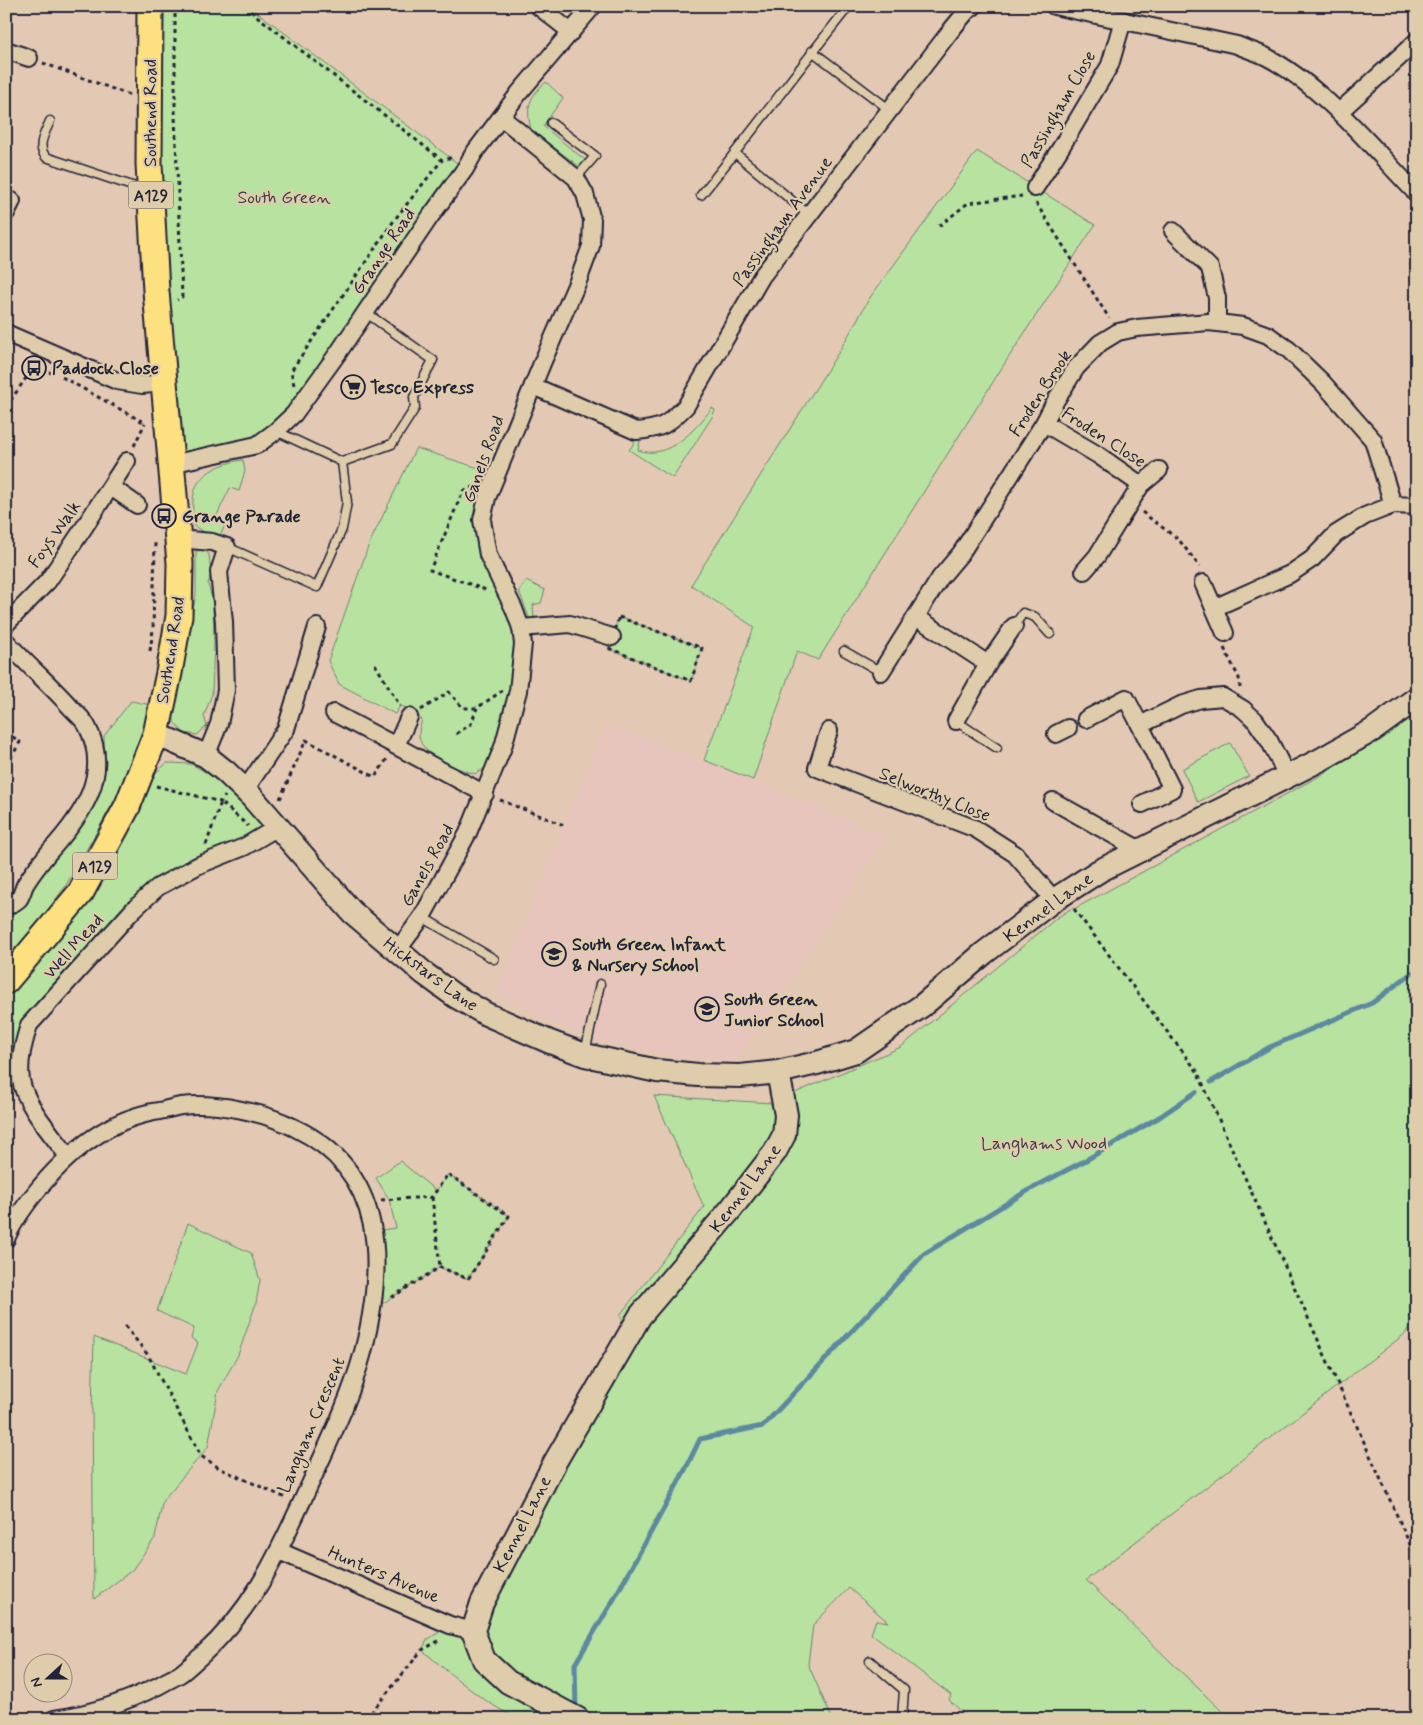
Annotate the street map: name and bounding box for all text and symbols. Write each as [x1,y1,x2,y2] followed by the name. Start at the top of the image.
[1016,47,1104,173] street label: Passingham Close
[139,59,163,167] street label: Southend Road
[727,151,840,293] street label: Passingham Avenue
[128,182,174,208] road number: A129
[237,186,331,210] park label: South Green
[346,204,422,299] street label: Grange Road
[1004,345,1078,442] street label: Froden Brook
[21,355,47,381] bus stop icon: Paddock Close
[52,357,159,381] place label: Paddock Close
[340,374,366,400] supermarket icon: Tesco Express
[370,376,474,400] place label: Tesco Express
[1057,402,1150,474] street label: Froden Close
[457,412,511,506] street label: Ganels Road
[23,496,87,573] street label: Foys Walk
[151,503,177,529] bus stop icon: Grange Parade
[182,505,301,529] place label: Grange Parade
[151,595,191,705] street label: Southend Road
[875,762,994,828] street label: Selworthy Close
[395,820,460,911] street label: Ganels Road
[72,852,118,879] road number: A129
[999,867,1099,949] street label: Kennel Lane
[38,909,109,984] street label: Well Mead
[378,932,483,1017] street label: Hickstars Lane
[572,933,726,978] place label: South Green Infant & Nursery School
[541,941,567,967] school or university icon: South Green Infant & Nursery School
[724,988,824,1033] place label: South Green Junior School
[694,996,720,1022] school or university icon: South Green Junior School
[981,1132,1107,1157] park label: Langhams Wood
[704,1139,787,1238] street label: Kennel Lane
[272,1353,352,1497] street label: Langham Crescent
[488,1472,558,1577] street label: Kennel Lane
[324,1541,443,1609] street label: Hunters Avenue
[22,1652,72,1702] north arrow
[27,1675,47,1690] text: N

